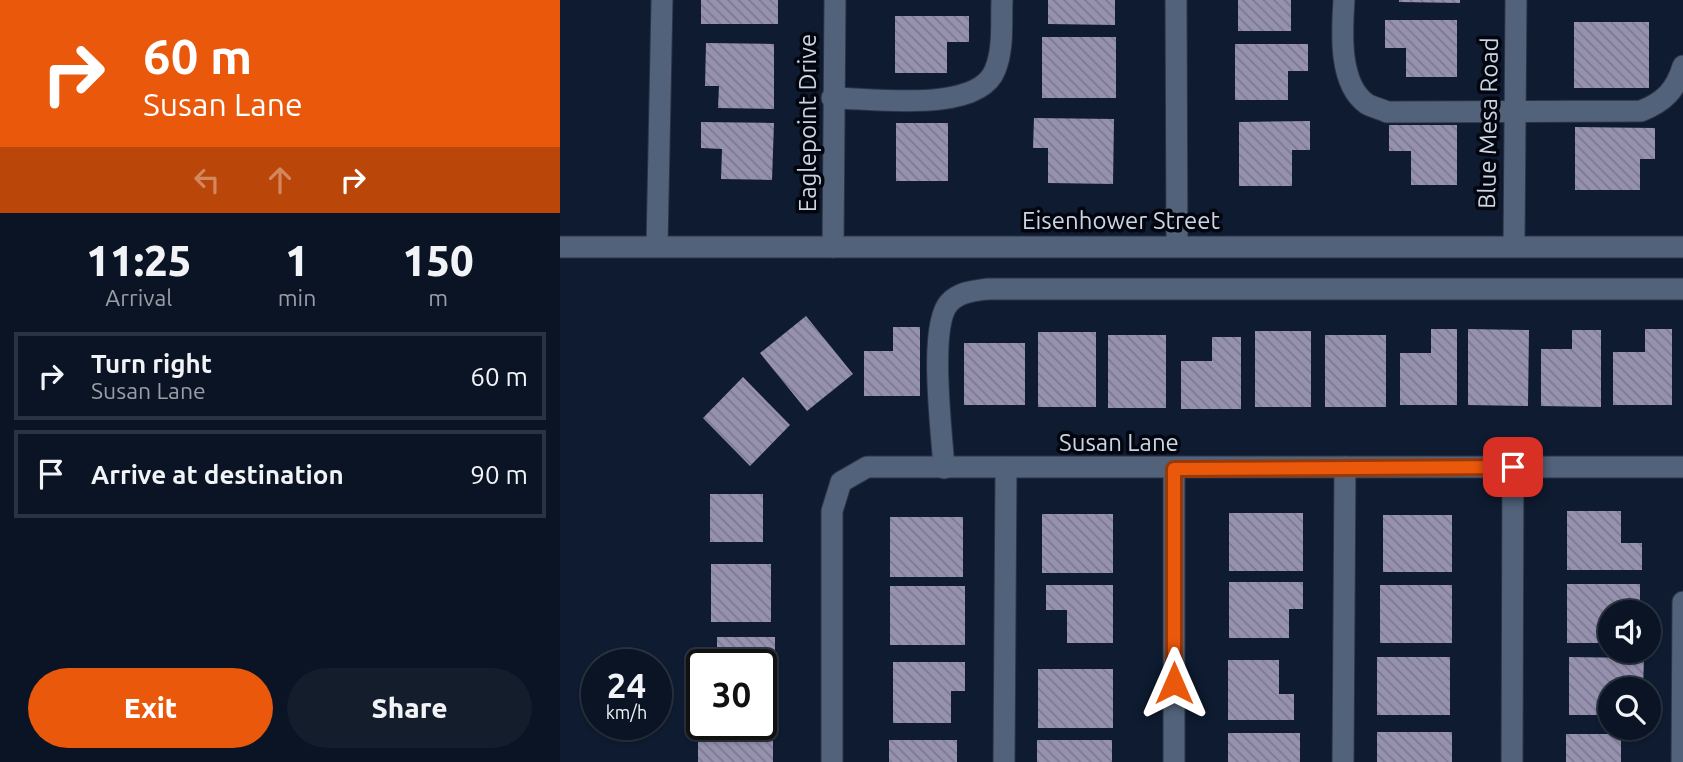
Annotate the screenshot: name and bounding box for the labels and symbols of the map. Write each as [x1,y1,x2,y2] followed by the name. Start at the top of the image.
[794,34,821,212] street label: Eaglepoint Drive
[1473,37,1503,209] street label: Blue Mesa Road
[1022,207,1220,234] street label: Eisenhower Street
[1059,429,1179,456] street label: Susan Lane
[1483,437,1543,497] pin
[1137,646,1211,720] position arrow
[686,649,777,740] speed limit sign: 30

